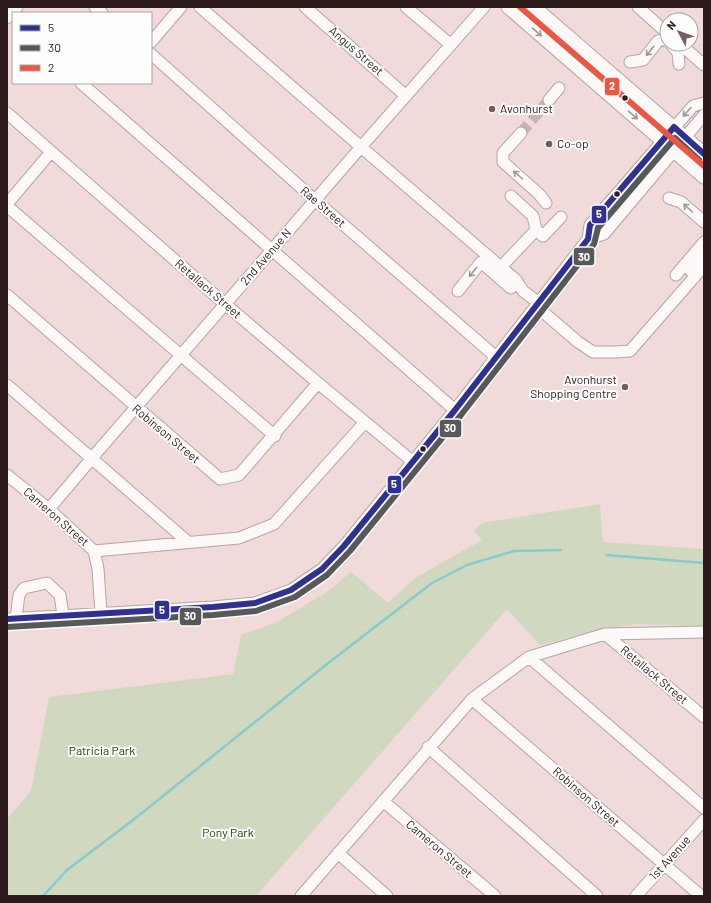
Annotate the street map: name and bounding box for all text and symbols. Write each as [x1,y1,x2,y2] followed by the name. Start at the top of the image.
[12,12,152,84] legend
[659,12,699,52] north arrow
[664,18,678,32] text: N
[48,20,54,34] text: 5
[327,23,387,78] street label: Angus Street
[532,28,543,37] one-way arrow
[48,40,61,54] text: 30
[645,46,654,57] one-way arrow
[48,60,54,74] text: 2
[604,77,620,96] line badge: 2
[609,79,615,92] text: 2
[620,93,630,103] unlabelled marker
[500,101,553,115] place label: Avonhurst
[487,104,497,114] marker: Avonhurst
[683,107,692,117] one-way arrow
[628,110,638,119] one-way arrow
[557,136,589,150] place label: Co-op
[544,139,554,149] marker: Co-op
[513,171,523,180] one-way arrow
[298,183,349,230] street label: Rae Street
[612,189,622,199] unlabelled marker
[683,203,693,212] one-way arrow
[591,205,607,224] line badge: 5
[596,207,602,220] text: 5
[237,225,294,288] street label: 2nd Avenue N
[573,247,595,266] line badge: 30
[578,250,590,263] text: 30
[173,256,245,321] street label: Retallack Street
[468,267,477,278] one-way arrow
[530,372,617,400] place label: Avonhurst Shopping Centre
[620,382,630,392] marker: Avonhurst Shopping Centre
[130,401,203,466] street label: Robinson Street
[439,419,462,438] line badge: 30
[444,421,456,434] text: 30
[418,444,428,454] unlabelled marker
[387,475,402,494] line badge: 5
[391,477,397,490] text: 5
[21,484,92,548] street label: Cameron Street
[154,600,170,620] line badge: 5
[159,603,165,616] text: 5
[179,607,202,626] line badge: 30
[184,609,196,622] text: 30
[618,642,691,706] street label: Retallack Street
[69,743,135,757] park label: Patricia Park
[550,763,623,829] street label: Robinson Street
[404,817,476,880] street label: Cameron Street
[202,825,254,839] park label: Pony Park
[646,832,693,882] street label: 1st Avenue

